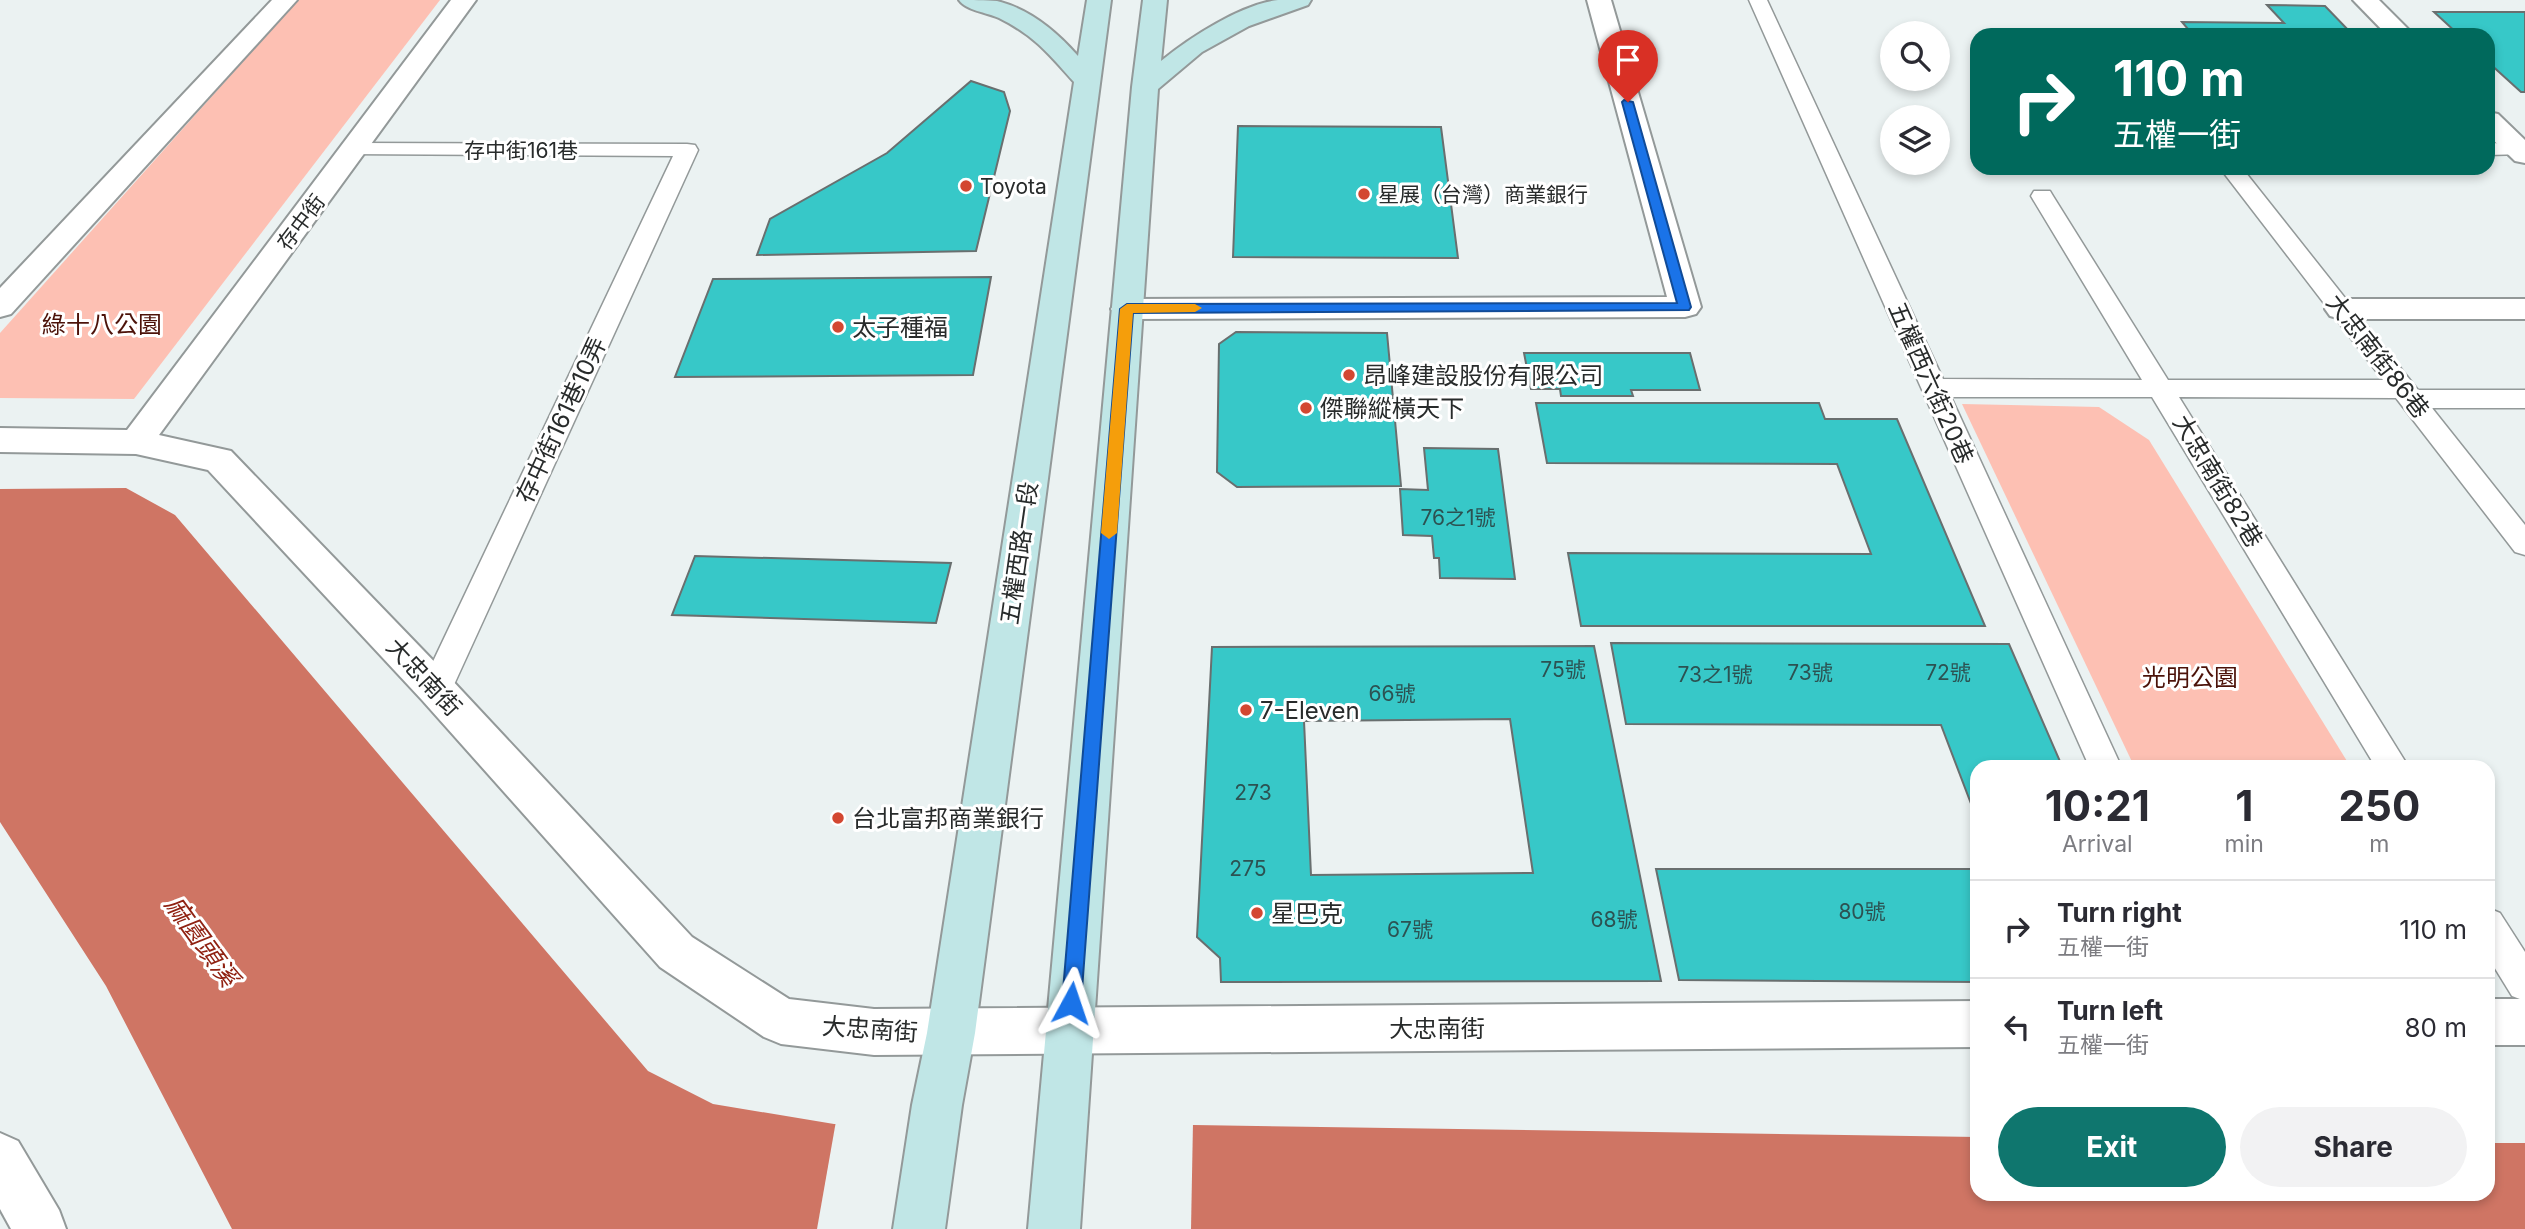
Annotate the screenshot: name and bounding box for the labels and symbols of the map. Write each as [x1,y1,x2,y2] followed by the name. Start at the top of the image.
[1598,30,1658,102] pin
[464,138,578,163] street label: 存中街161巷
[980,174,1047,199] place label: Toyota
[958,178,974,194] marker: Toyota
[1378,182,1588,207] place label: 星展（台灣）商業銀行
[1356,186,1372,202] marker: 星展（台灣）商業銀行
[272,189,330,255] street label: 存中街
[2320,288,2436,424] street label: 大忠南街86巷
[1882,298,1980,468] street label: 五權西六街20巷
[42,310,162,339] park label: 綠十八公園
[852,313,948,342] place label: 太子種福
[830,319,846,335] marker: 太子種福
[510,333,612,507] street label: 存中街161巷10弄
[1363,361,1603,390] place label: 昂峰建設股份有限公司
[1341,367,1357,383] marker: 昂峰建設股份有限公司
[1320,394,1464,423] place label: 傑聯縱橫天下
[1298,400,1314,416] marker: 傑聯縱橫天下
[2167,409,2269,553] street label: 大忠南街82巷
[995,480,1043,626] street label: 五權西路一段
[1420,505,1496,530] house number: 76之1號
[381,632,467,722] street label: 大忠南街
[1540,657,1586,682] house number: 75號
[1787,660,1833,685] house number: 73號
[1925,660,1971,685] house number: 72號
[1677,662,1753,687] house number: 73之1號
[2142,663,2238,692] park label: 光明公園
[1368,681,1416,706] house number: 66號
[1260,696,1360,725] place label: 7-Eleven
[1238,702,1254,718] marker: 7-Eleven
[1234,780,1272,805] house number: 273
[852,804,1044,833] place label: 台北富邦商業銀行
[830,810,846,826] marker: 台北富邦商業銀行
[1229,856,1267,881] house number: 275
[159,890,247,995] water label: 麻園頭溪
[1271,899,1343,928] place label: 星巴克
[1838,899,1886,924] house number: 80號
[1249,905,1265,921] marker: 星巴克
[1590,907,1638,932] house number: 68號
[1387,917,1433,942] house number: 67號
[1034,966,1108,1040] position arrow
[821,1011,919,1047] street label: 大忠南街
[1389,1014,1485,1043] street label: 大忠南街

